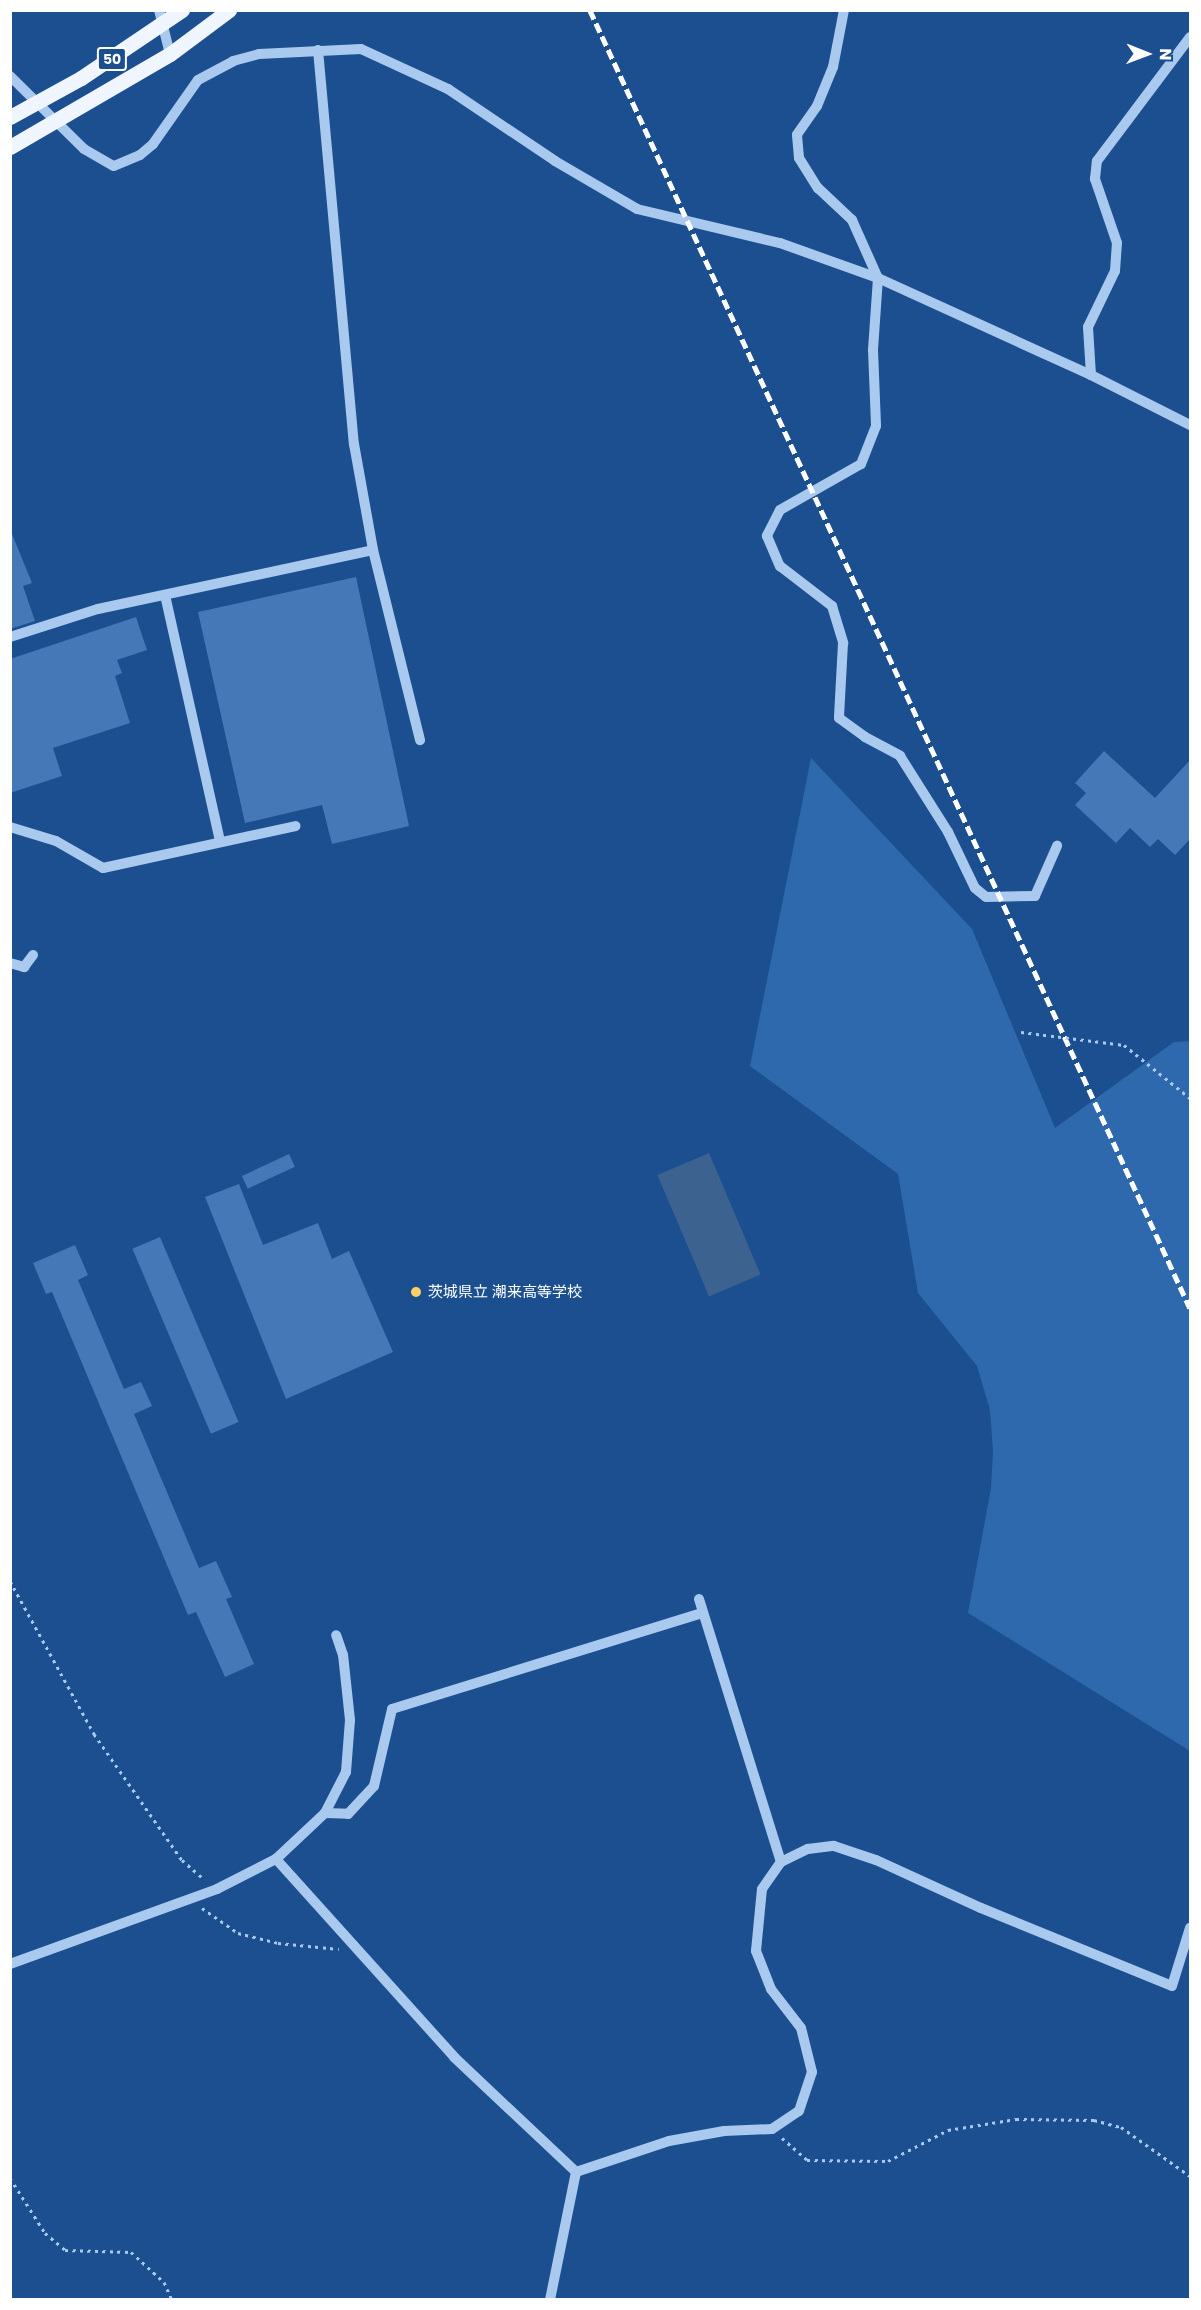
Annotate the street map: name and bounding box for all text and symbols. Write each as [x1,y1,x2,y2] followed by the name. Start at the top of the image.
[1117,24,1177,84] north arrow
[96,48,128,70] road number: 50
[1154,48,1177,61] text: N
[428,1283,582,1301] place label: 茨城県立 潮来高等学校
[409,1285,423,1299] marker: 茨城県立 潮来高等学校

